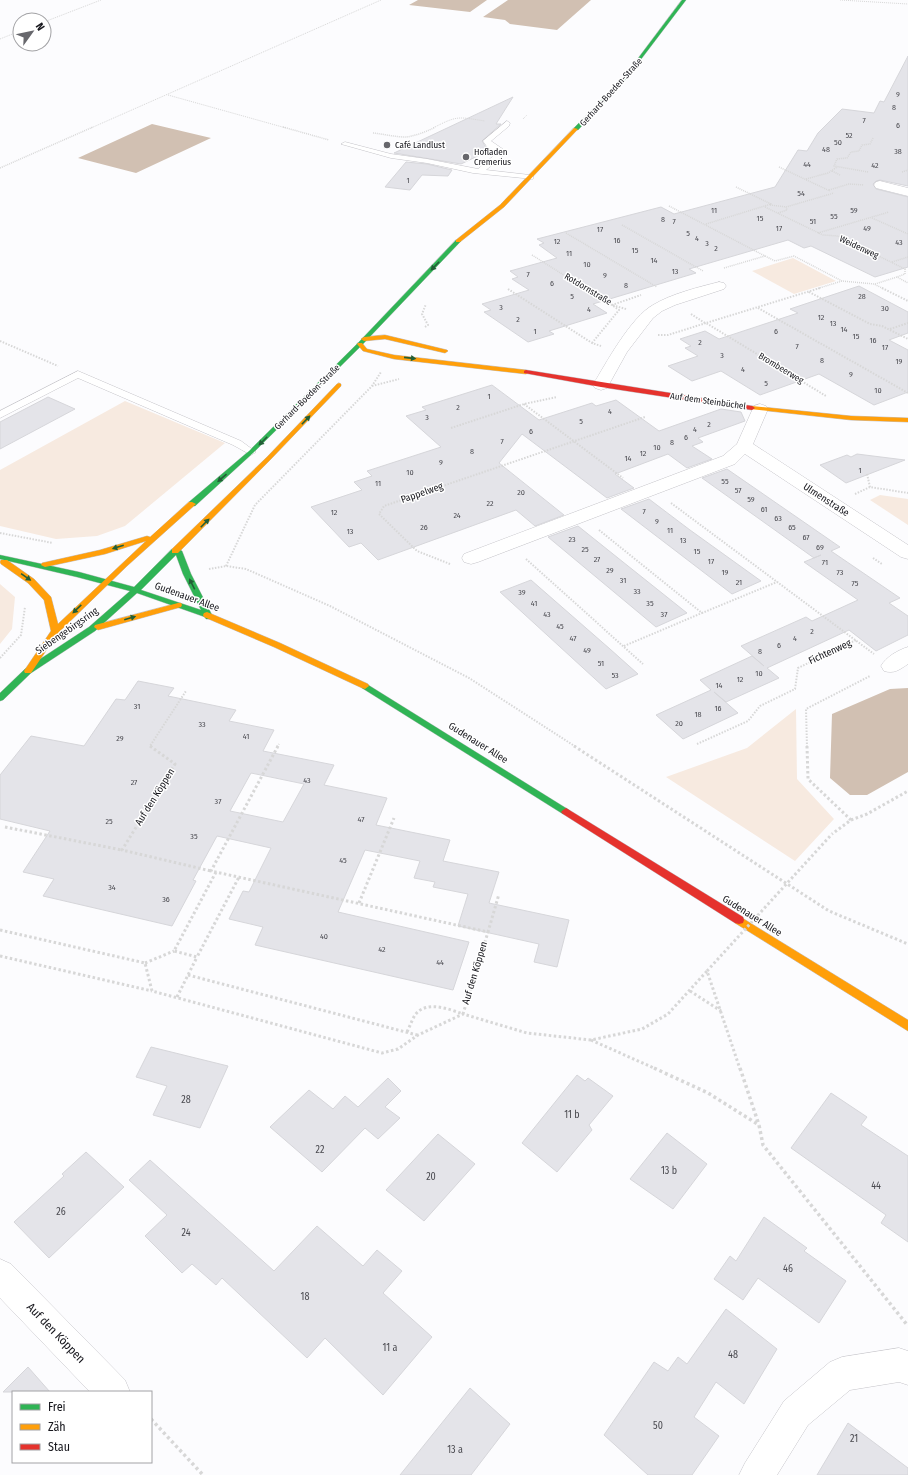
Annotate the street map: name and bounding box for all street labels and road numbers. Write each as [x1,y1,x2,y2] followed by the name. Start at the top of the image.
[578,56,645,128] street label: Gerhard-Boeden-Straße
[838,234,881,261] street label: Weidenweg
[563,271,614,307] street label: Rotdornstraße
[757,351,806,386] street label: Brombeerweg
[272,362,342,432] street label: Gerhard-Boeden-Straße
[670,391,747,411] street label: Auf dem Steinbüchel
[399,480,445,506] street label: Pappelweg
[801,481,851,519] street label: Ulmenstraße
[153,580,221,614] street label: Gudenauer Allee
[33,605,101,657] street label: Siebengebirgsring
[807,637,853,667] street label: Fichtenweg
[446,720,510,766] street label: Gudenauer Allee
[133,766,177,828] street label: Auf den Köppen
[720,893,784,939] street label: Gudenauer Allee
[460,940,490,1006] street label: Auf den Köppen
[24,1300,88,1366] street label: Auf den Köppen

